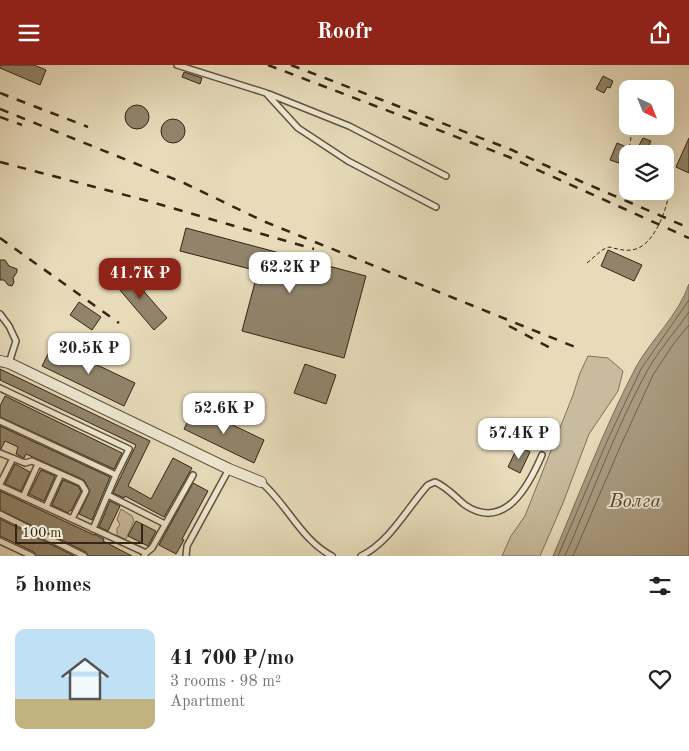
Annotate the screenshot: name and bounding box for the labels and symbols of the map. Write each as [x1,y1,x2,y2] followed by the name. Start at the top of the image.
[619,80,674,135] north arrow
[244,251,336,294] pin: 62.2K ₽
[94,257,186,300] pin: 41.7K ₽
[43,333,135,375] pin: 20.5K ₽
[178,393,270,435] pin: 52.6K ₽
[473,417,565,460] pin: 57.4K ₽
[608,492,662,512] water label: Волга
[15,521,142,544] scale bar

